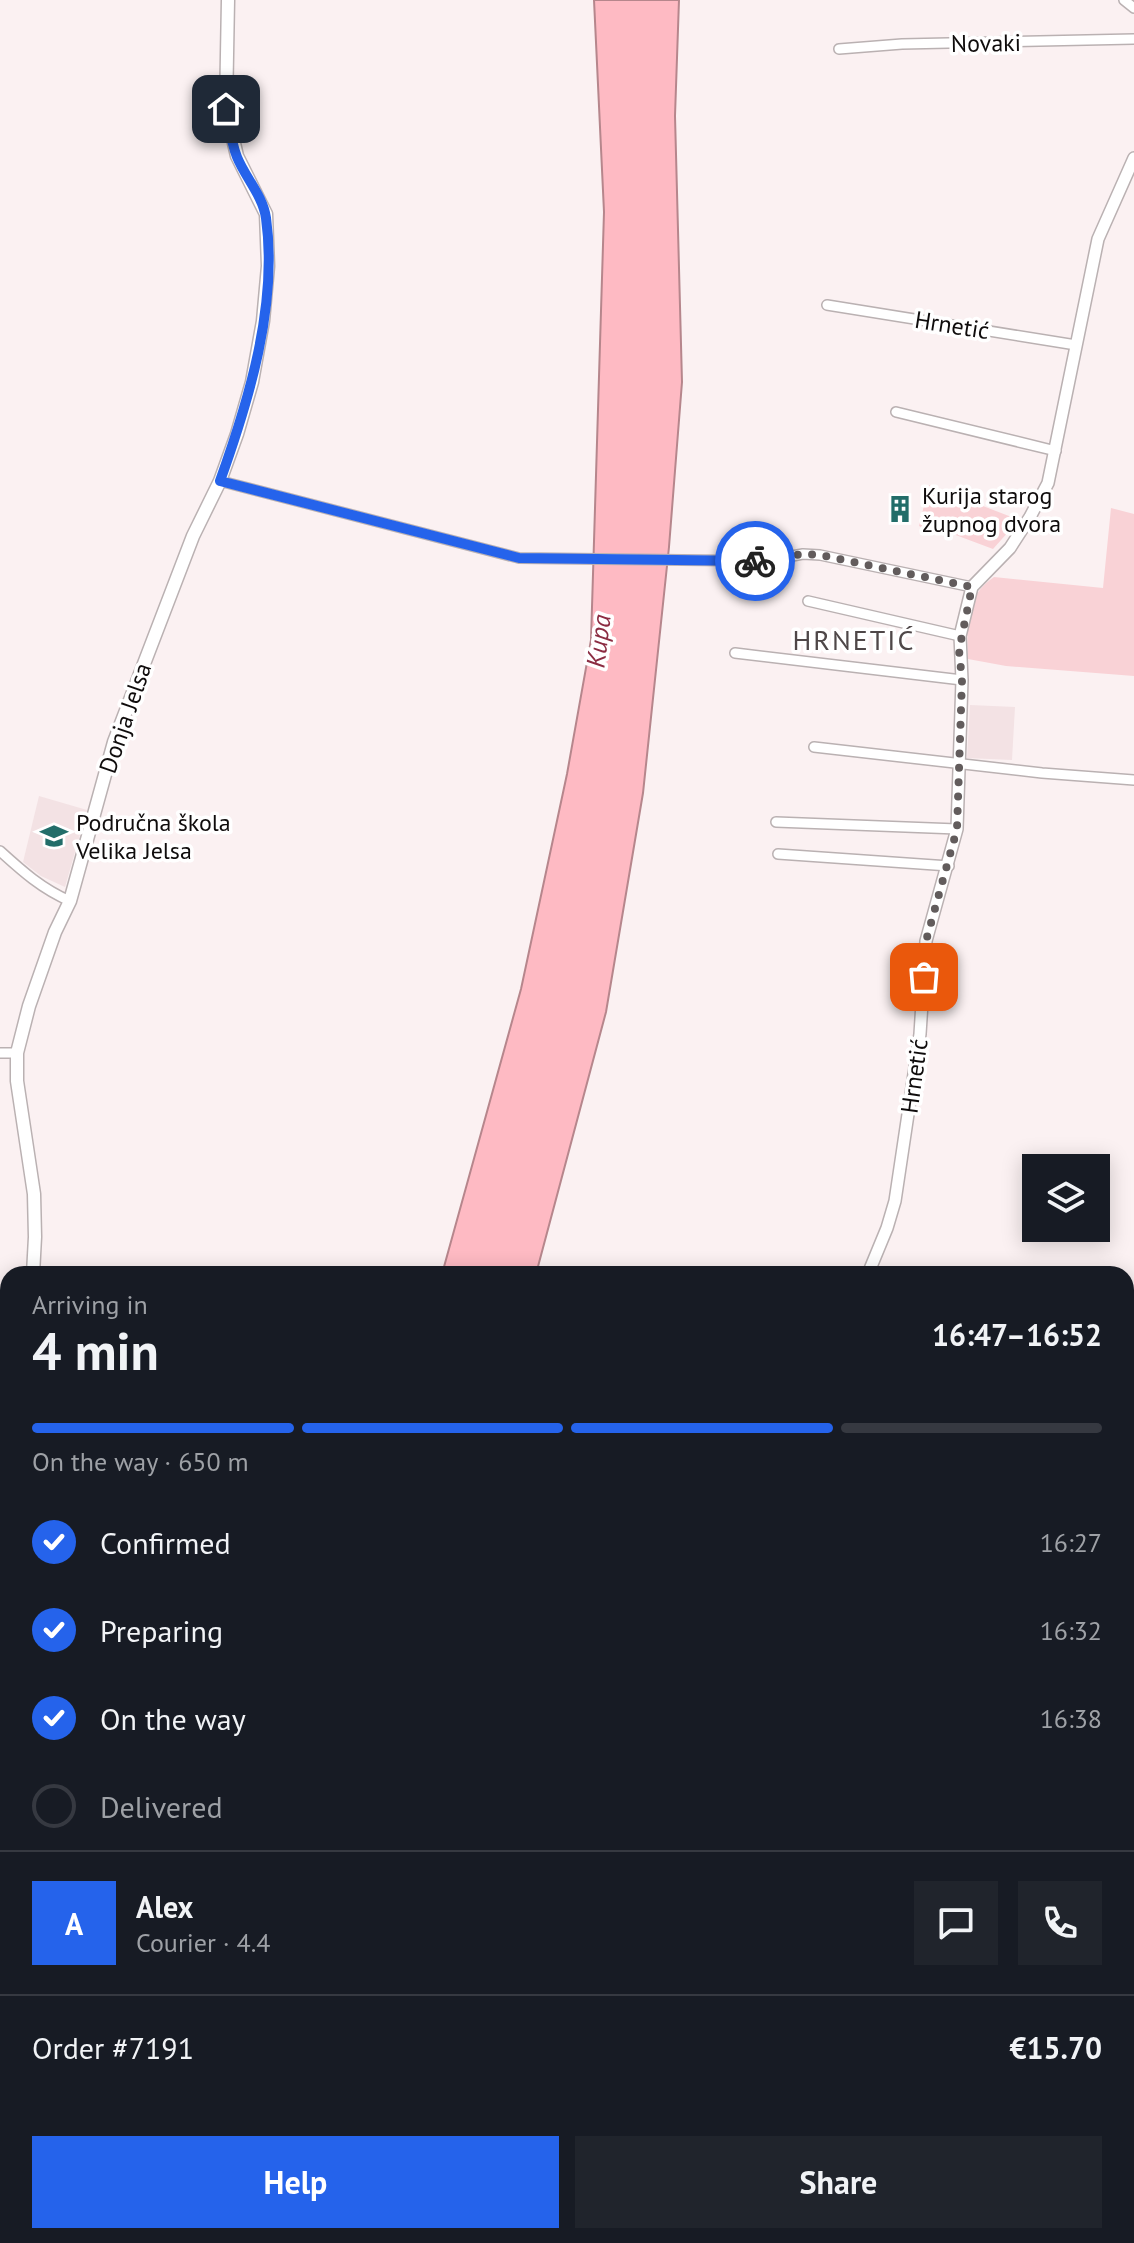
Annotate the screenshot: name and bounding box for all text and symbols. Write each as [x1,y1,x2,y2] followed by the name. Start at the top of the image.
[951,27,1021,59] street label: Novaki
[192,75,260,143] pin
[204,87,248,131] icon: home
[913,304,992,346] street label: Hrnetić
[922,480,1061,539] place label: Kurija starog župnog dvora
[885,494,915,524] building icon: Kurija starog župnog dvora
[715,521,795,601] courier
[733,539,777,583] icon: bike
[578,612,618,670] water label: Kupa
[792,621,916,658] district label: HRNETIĆ
[92,659,158,777] street label: Donja Jelsa
[75,807,231,866] place label: Područna škola Velika Jelsa
[39,821,69,851] school or university icon: Područna škola Velika Jelsa
[890,943,958,1011] pin
[902,955,946,999] icon: bag
[893,1037,935,1115] street label: Hrnetić
[1022,1154,1110,1242] map controls
[1022,1154,1110,1242] button: layers
[32,1288,148,1321] text: Arriving in
[932,1315,1102,1354] text: 16:47–16:52
[32,1317,159,1384] text: 4 min
[32,1445,249,1478] text: On the way · 650 m
[32,1520,76,1564] icon: check
[100,1523,231,1562] text: Confirmed
[1040,1526,1102,1559] text: 16:27
[32,1608,76,1652] icon: check
[100,1611,223,1650] text: Preparing
[1040,1614,1102,1647] text: 16:32
[32,1696,76,1740] icon: check
[100,1699,246,1738] text: On the way
[1040,1702,1102,1735] text: 16:38
[100,1787,223,1826] text: Delivered
[914,1881,998,1965] button: chat
[1018,1881,1102,1965] button: phone
[136,1887,193,1926] text: Alex
[65,1904,83,1943] text: A
[136,1926,270,1959] text: Courier · 4.4
[32,2028,194,2067] text: Order #7191
[1010,2028,1102,2067] text: €15.70
[32,2136,559,2228] button: Help
[575,2136,1102,2228] button: Share

